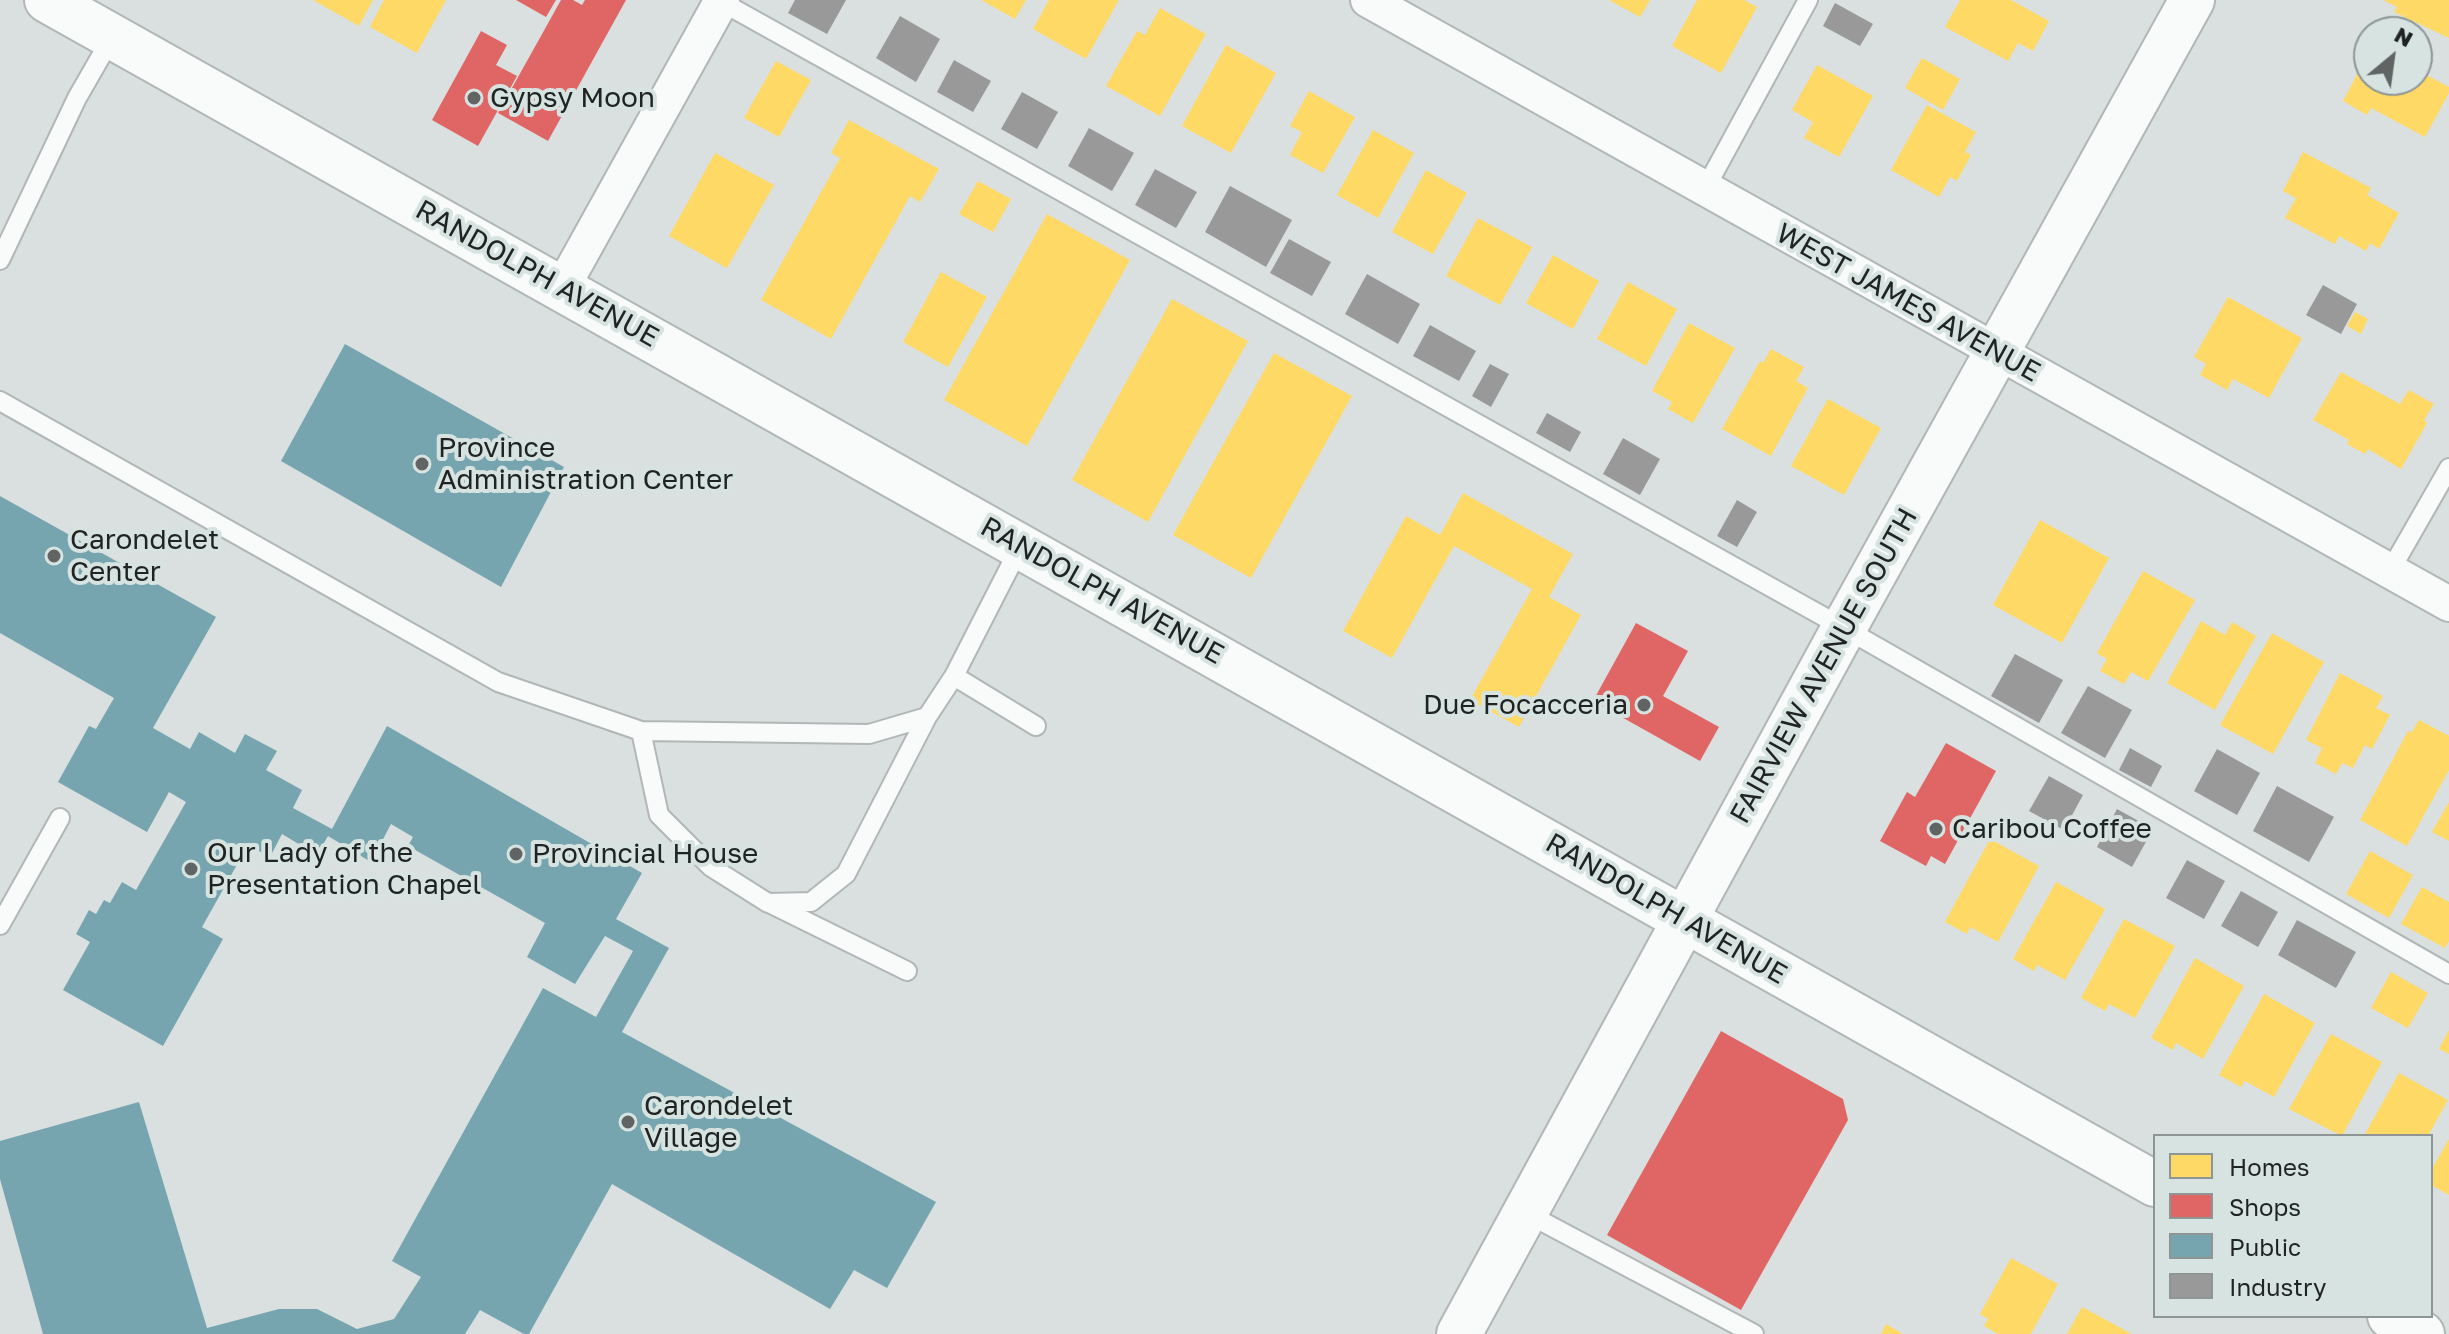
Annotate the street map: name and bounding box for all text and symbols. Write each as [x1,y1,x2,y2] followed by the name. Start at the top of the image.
[2353,16,2433,96] north arrow
[2390,20,2418,52] text: N
[490,81,655,115] place label: Gypsy Moon
[465,89,483,107] marker: Gypsy Moon
[410,193,664,355] street label: RANDOLPH AVENUE
[1770,216,2046,390] street label: WEST JAMES AVENUE
[438,431,733,497] place label: Province Administration Center
[413,455,431,473] marker: Province Administration Center
[1723,503,1925,829] street label: FAIRVIEW AVENUE SOUTH
[975,510,1229,672] street label: RANDOLPH AVENUE
[70,523,219,589] place label: Carondelet Center
[45,547,63,565] marker: Carondelet Center
[1423,688,1628,722] place label: Due Focacceria
[1635,696,1653,714] marker: Due Focacceria
[1952,812,2152,846] place label: Caribou Coffee
[1927,820,1945,838] marker: Caribou Coffee
[1539,826,1793,992] street label: RANDOLPH AVENUE
[207,836,481,902] place label: Our Lady of the Presentation Chapel
[532,837,758,871] place label: Provincial House
[507,845,525,863] marker: Provincial House
[182,860,200,878] marker: Our Lady of the Presentation Chapel
[644,1089,793,1155] place label: Carondelet Village
[619,1113,637,1131] marker: Carondelet Village
[2153,1134,2433,1318] legend
[2229,1152,2310,1181] text: Homes
[2229,1192,2301,1221] text: Shops
[2229,1232,2301,1261] text: Public
[2229,1272,2326,1301] text: Industry

